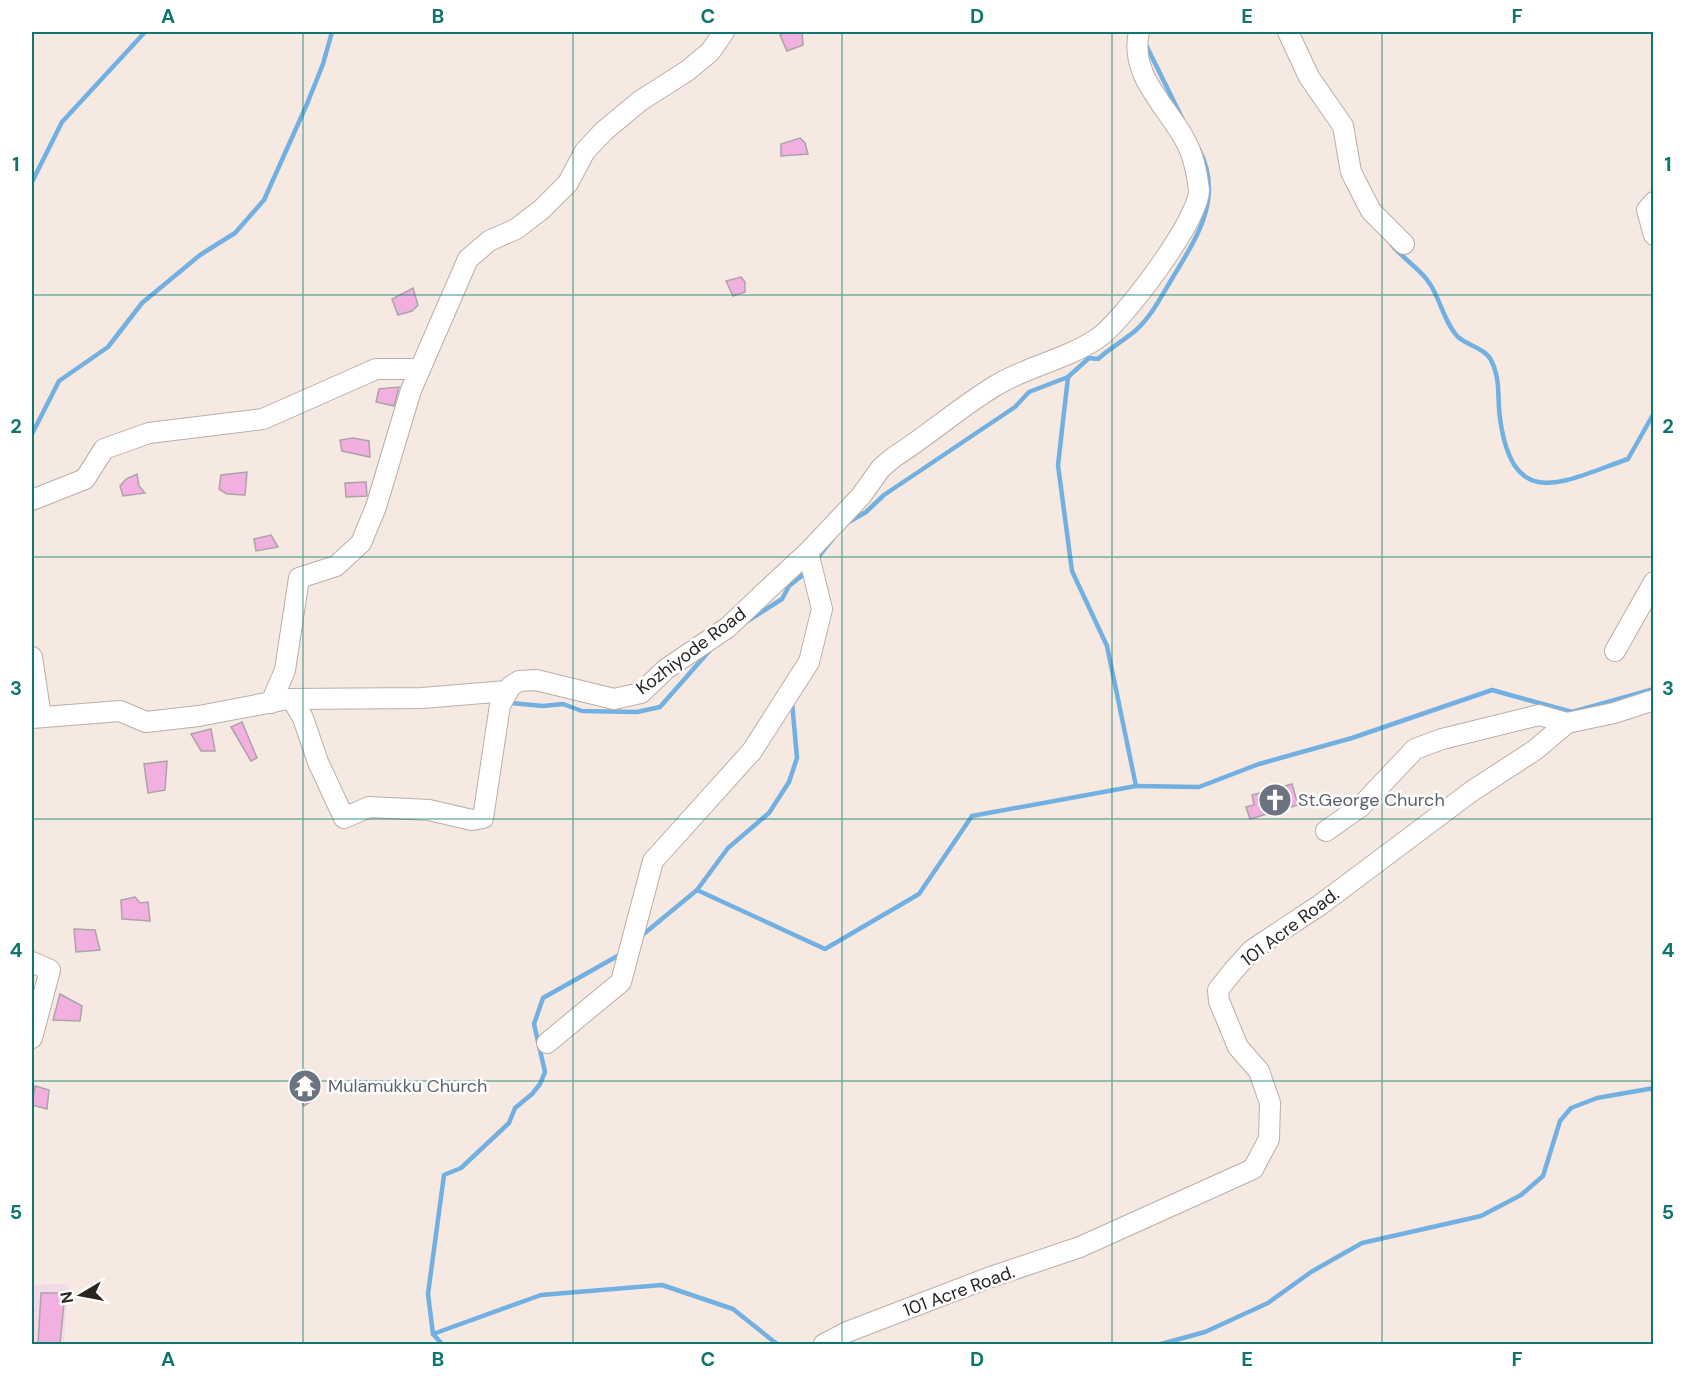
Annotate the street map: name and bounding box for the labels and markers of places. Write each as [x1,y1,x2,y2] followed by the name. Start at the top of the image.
[1257,782,1293,818] church icon: St.George Church
[1298,788,1445,812] place label: St.George Church
[287,1068,323,1104] temple icon: Mulamukku Church
[328,1074,487,1098] place label: Mulamukku Church

